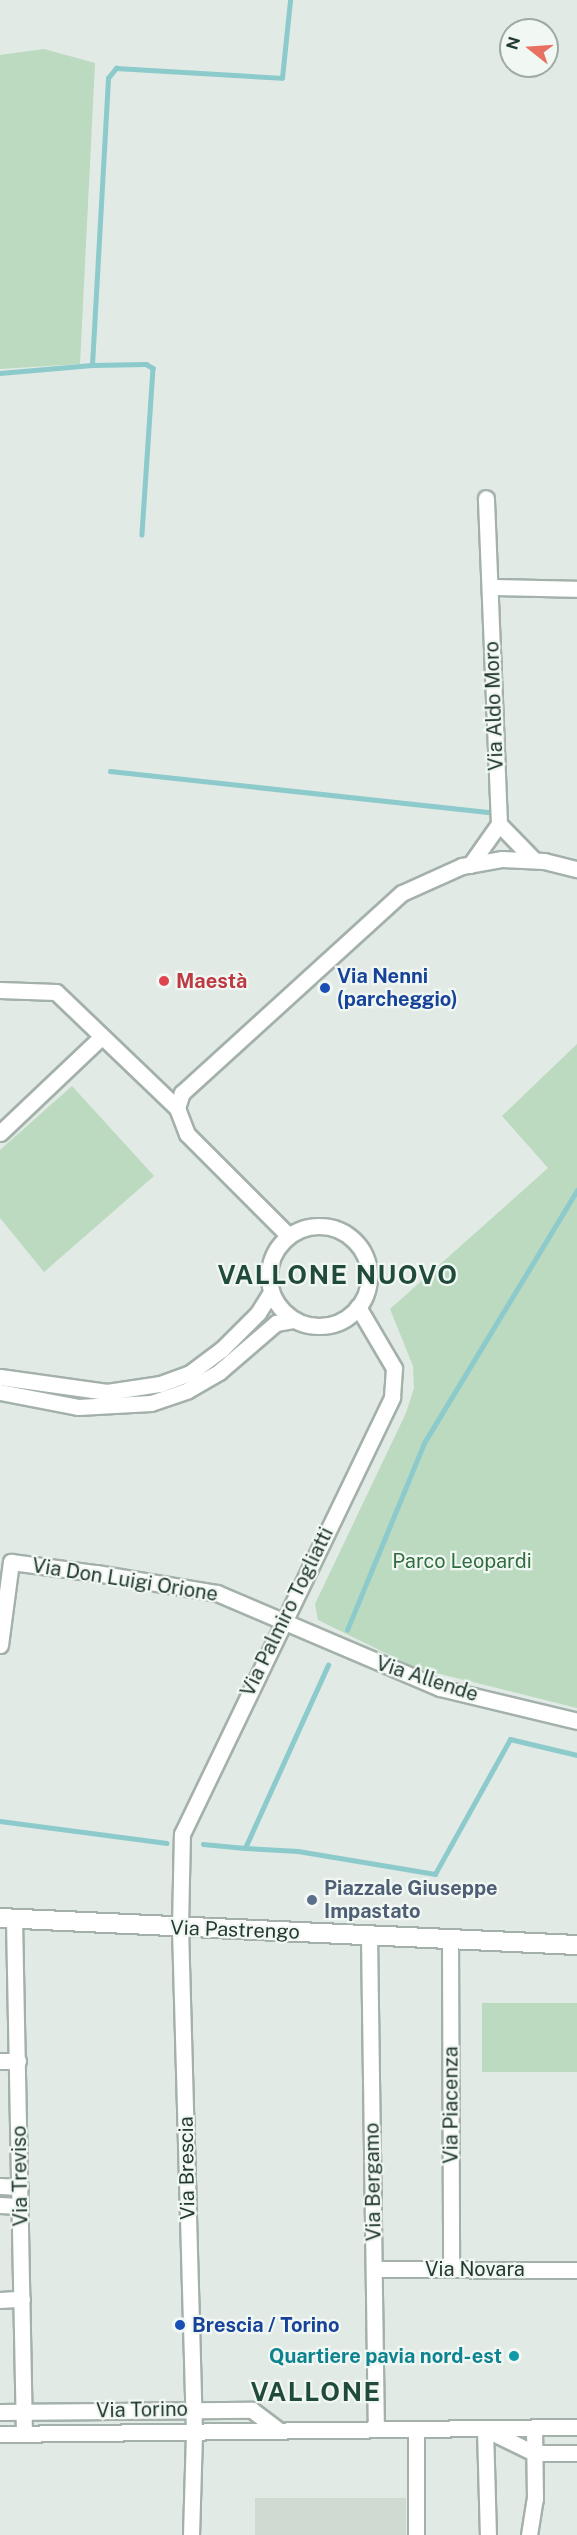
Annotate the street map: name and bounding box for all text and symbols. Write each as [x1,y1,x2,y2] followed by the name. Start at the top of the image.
[499,18,559,78] north arrow
[502,34,524,52] text: N
[480,641,508,771] street label: Via Aldo Moro
[337,964,458,1011] place label: Via Nenni (parcheggio)
[176,969,247,993] place label: Maestà
[157,974,171,988] marker: Maestà
[318,981,332,995] marker: Via Nenni (parcheggio)
[218,1259,458,1291] district label: VALLONE NUOVO
[236,1523,338,1701] street label: Via Palmiro Togliatti
[392,1549,532,1573] park label: Parco Leopardi
[30,1553,220,1607] street label: Via Don Luigi Orione
[373,1651,481,1707] street label: Via Allende
[324,1876,498,1923] place label: Piazzale Giuseppe Impastato
[305,1893,319,1907] marker: Piazzale Giuseppe Impastato
[170,1916,300,1944] street label: Via Pastrengo
[439,2046,463,2164] street label: Via Piacenza
[174,2116,200,2220] street label: Via Brescia
[360,2123,386,2241] street label: Via Bergamo
[7,2125,33,2227] street label: Via Treviso
[425,2257,525,2281] street label: Via Novara
[192,2313,339,2337] place label: Brescia / Torino
[173,2318,187,2332] marker: Brescia / Torino
[269,2344,502,2368] place label: Quartiere pavia nord-est
[507,2349,521,2363] marker: Quartiere pavia nord-est
[251,2376,381,2408] district label: VALLONE
[96,2397,188,2423] street label: Via Torino

